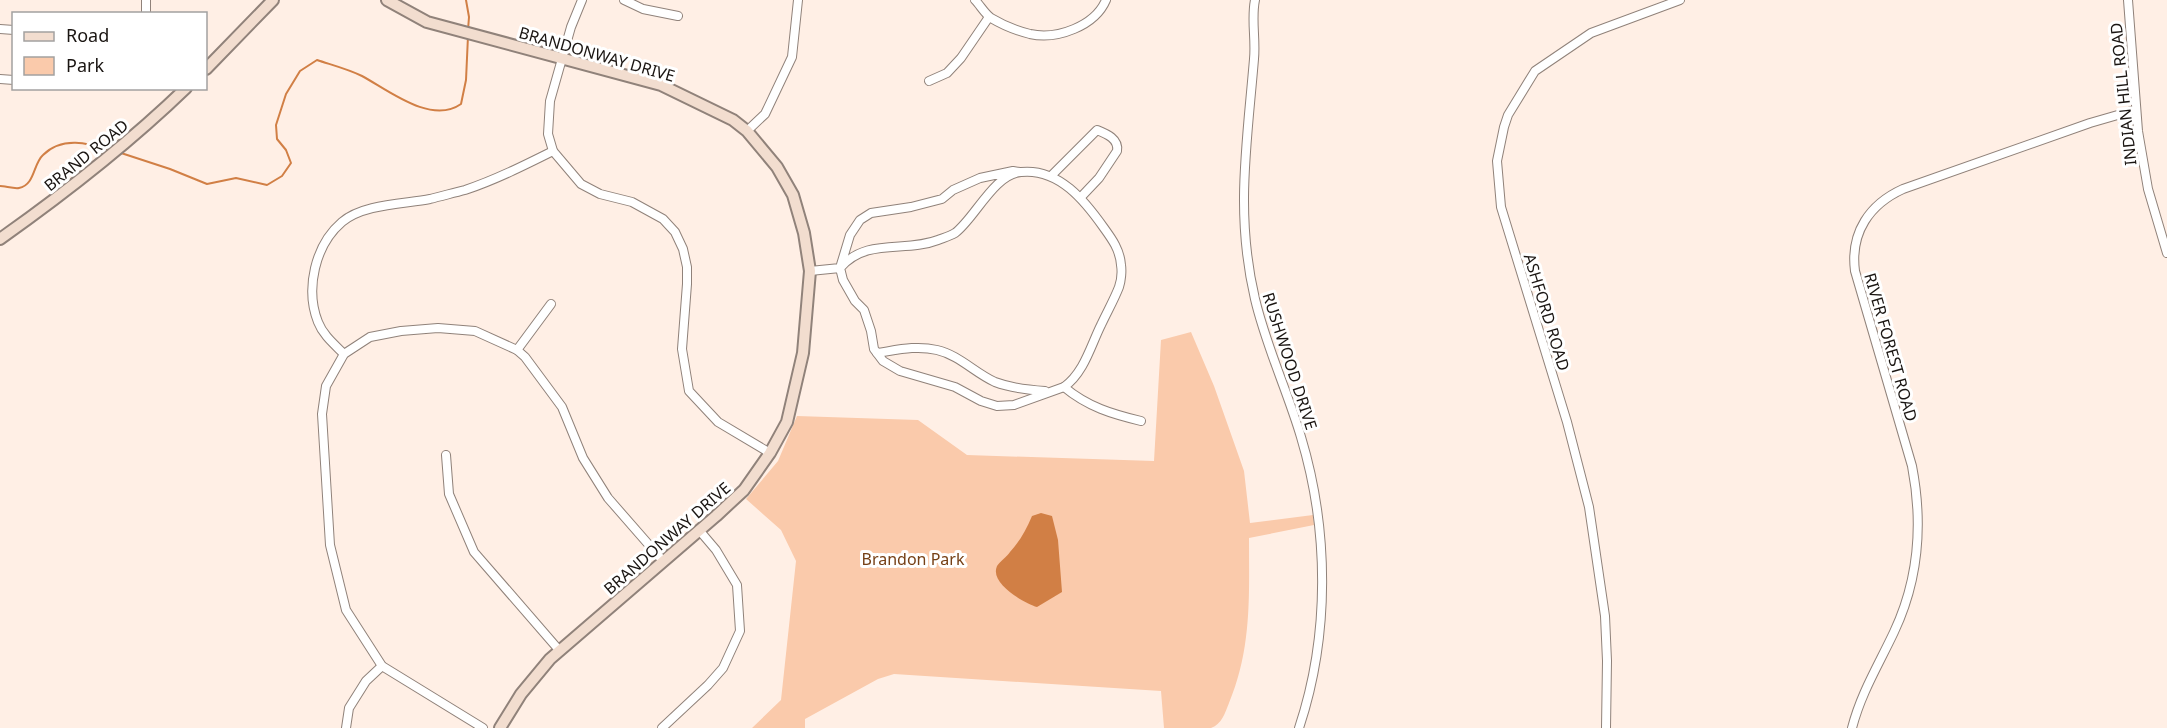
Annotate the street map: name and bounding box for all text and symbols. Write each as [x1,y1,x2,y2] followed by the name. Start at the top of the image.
[12,12,207,90] legend
[516,21,678,87] street label: BRANDONWAY DRIVE
[2105,22,2141,166] street label: INDIAN HILL ROAD
[66,23,109,47] text: Road
[66,53,104,77] text: Park
[39,114,133,196] street label: BRAND ROAD
[1519,251,1575,373] street label: ASHFORD ROAD
[1859,270,1923,424] street label: RIVER FOREST ROAD
[1257,289,1323,433] street label: RUSHWOOD DRIVE
[599,477,735,599] street label: BRANDONWAY DRIVE
[862,548,965,570] park label: Brandon Park

